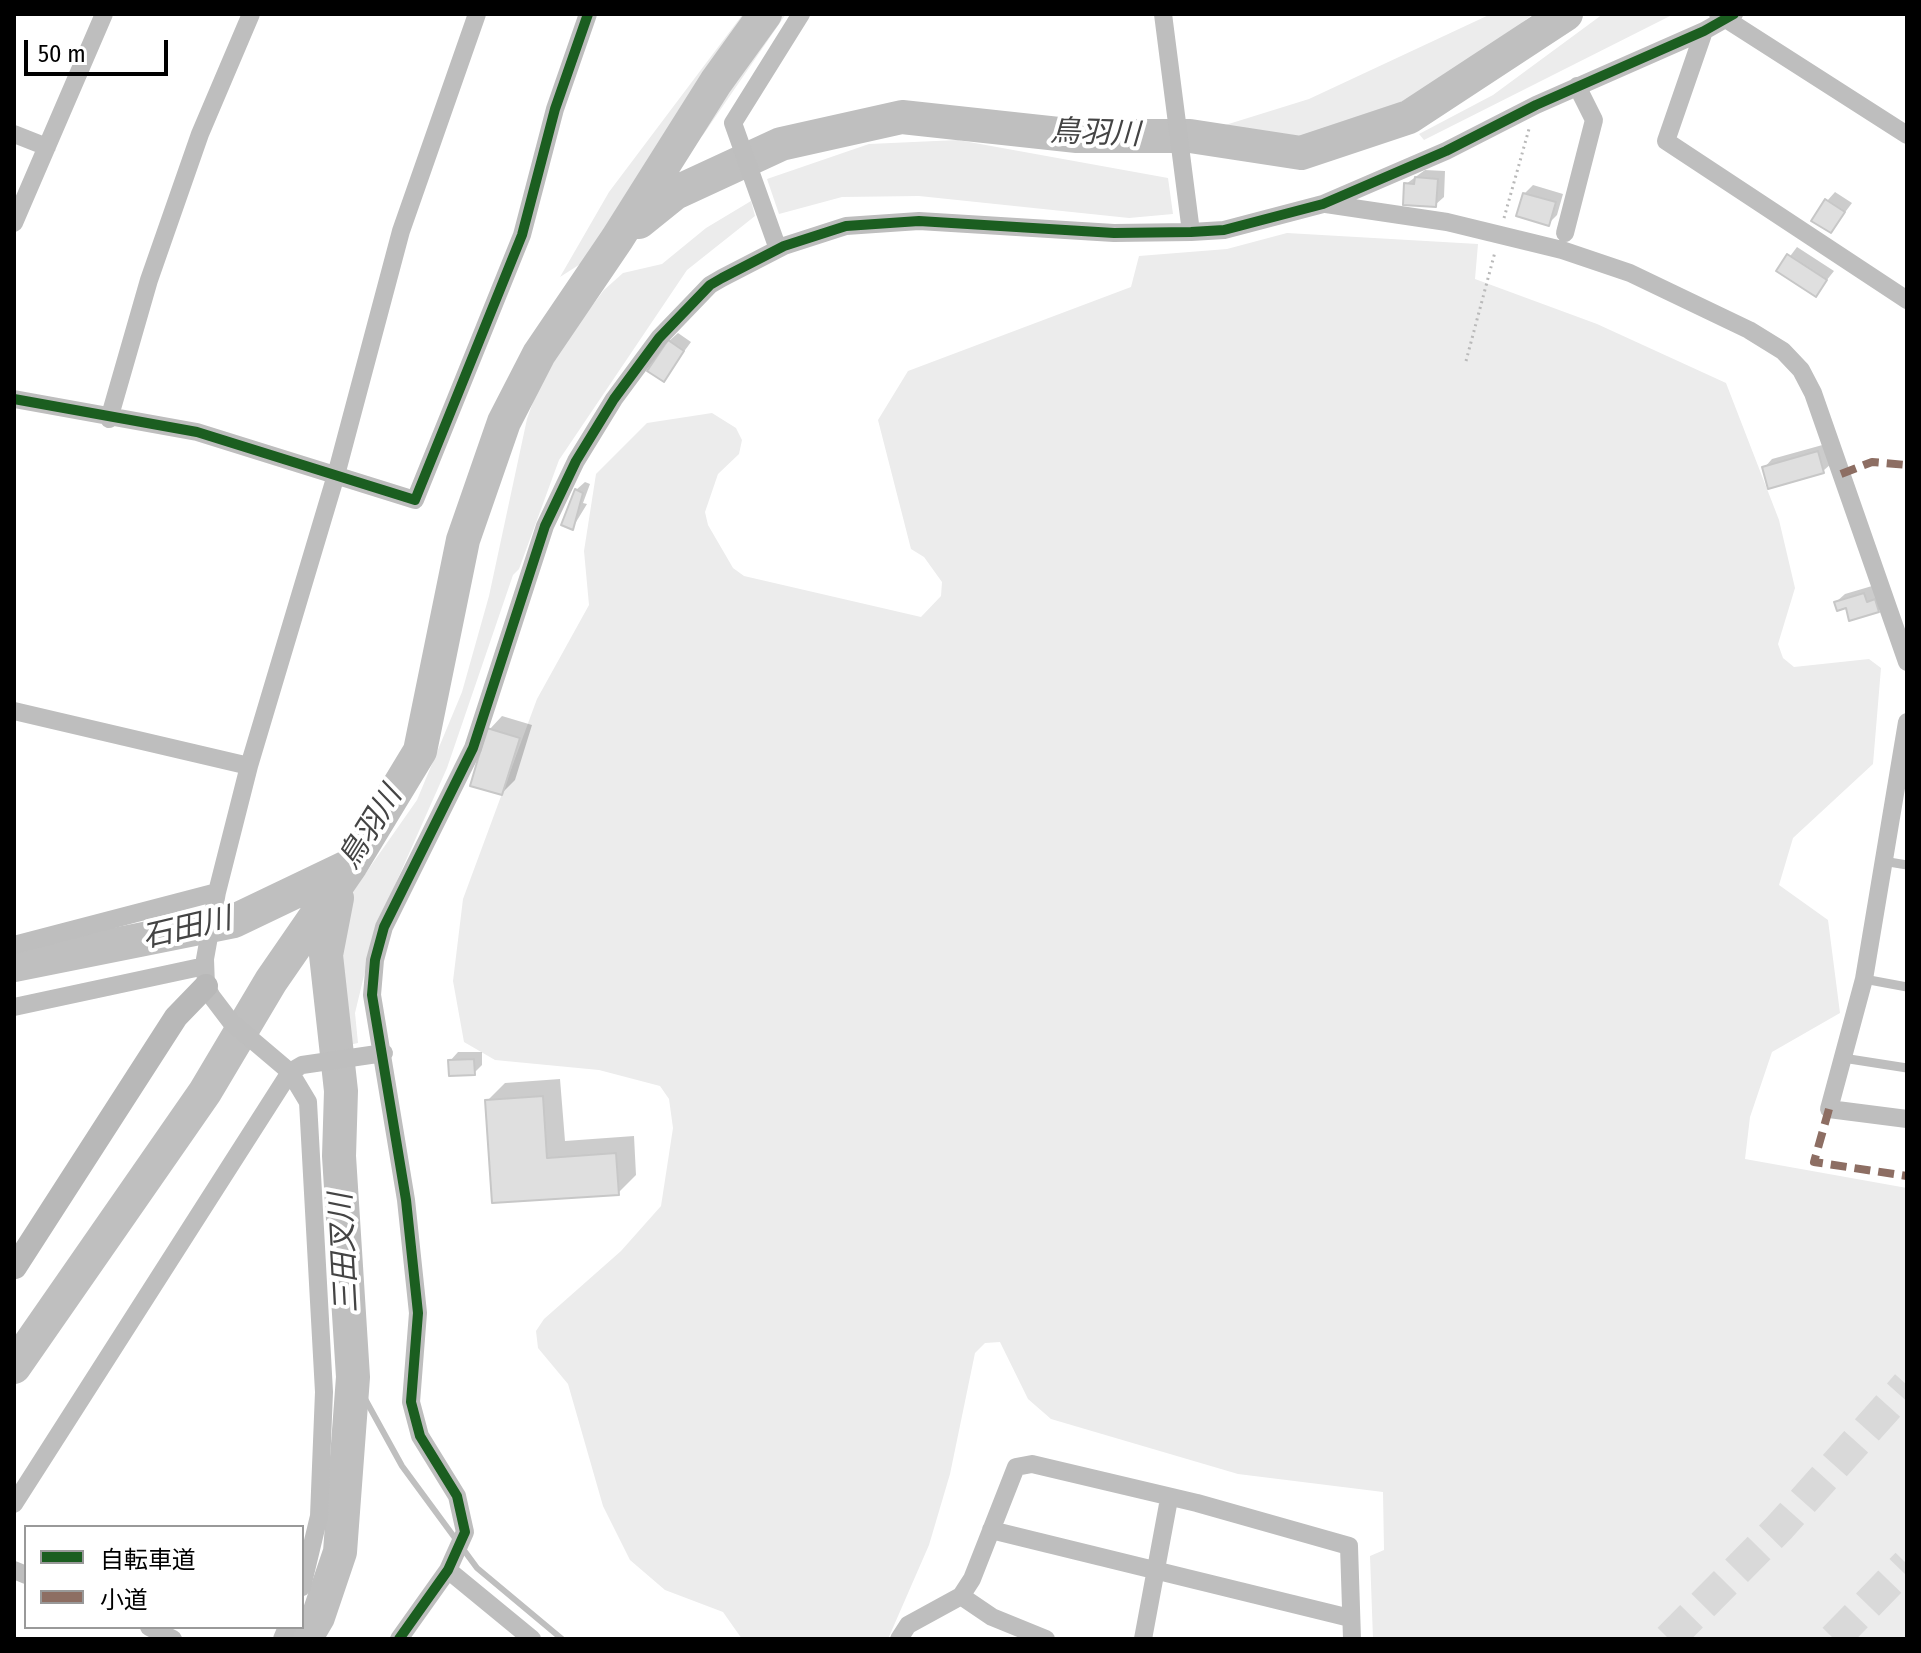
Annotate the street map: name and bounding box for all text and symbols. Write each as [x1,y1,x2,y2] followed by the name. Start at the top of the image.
[28,24,172,74] scale bar
[38,40,86,68] text: 50 m
[1049,114,1141,154] water label: 鳥羽川
[332,780,410,876] water label: 鳥羽川
[139,901,235,957] water label: 石田川
[324,1192,366,1314] water label: 三田叉川
[24,1525,304,1629] legend
[100,1546,196,1574] text: 自転車道
[100,1586,148,1614] text: 小道

